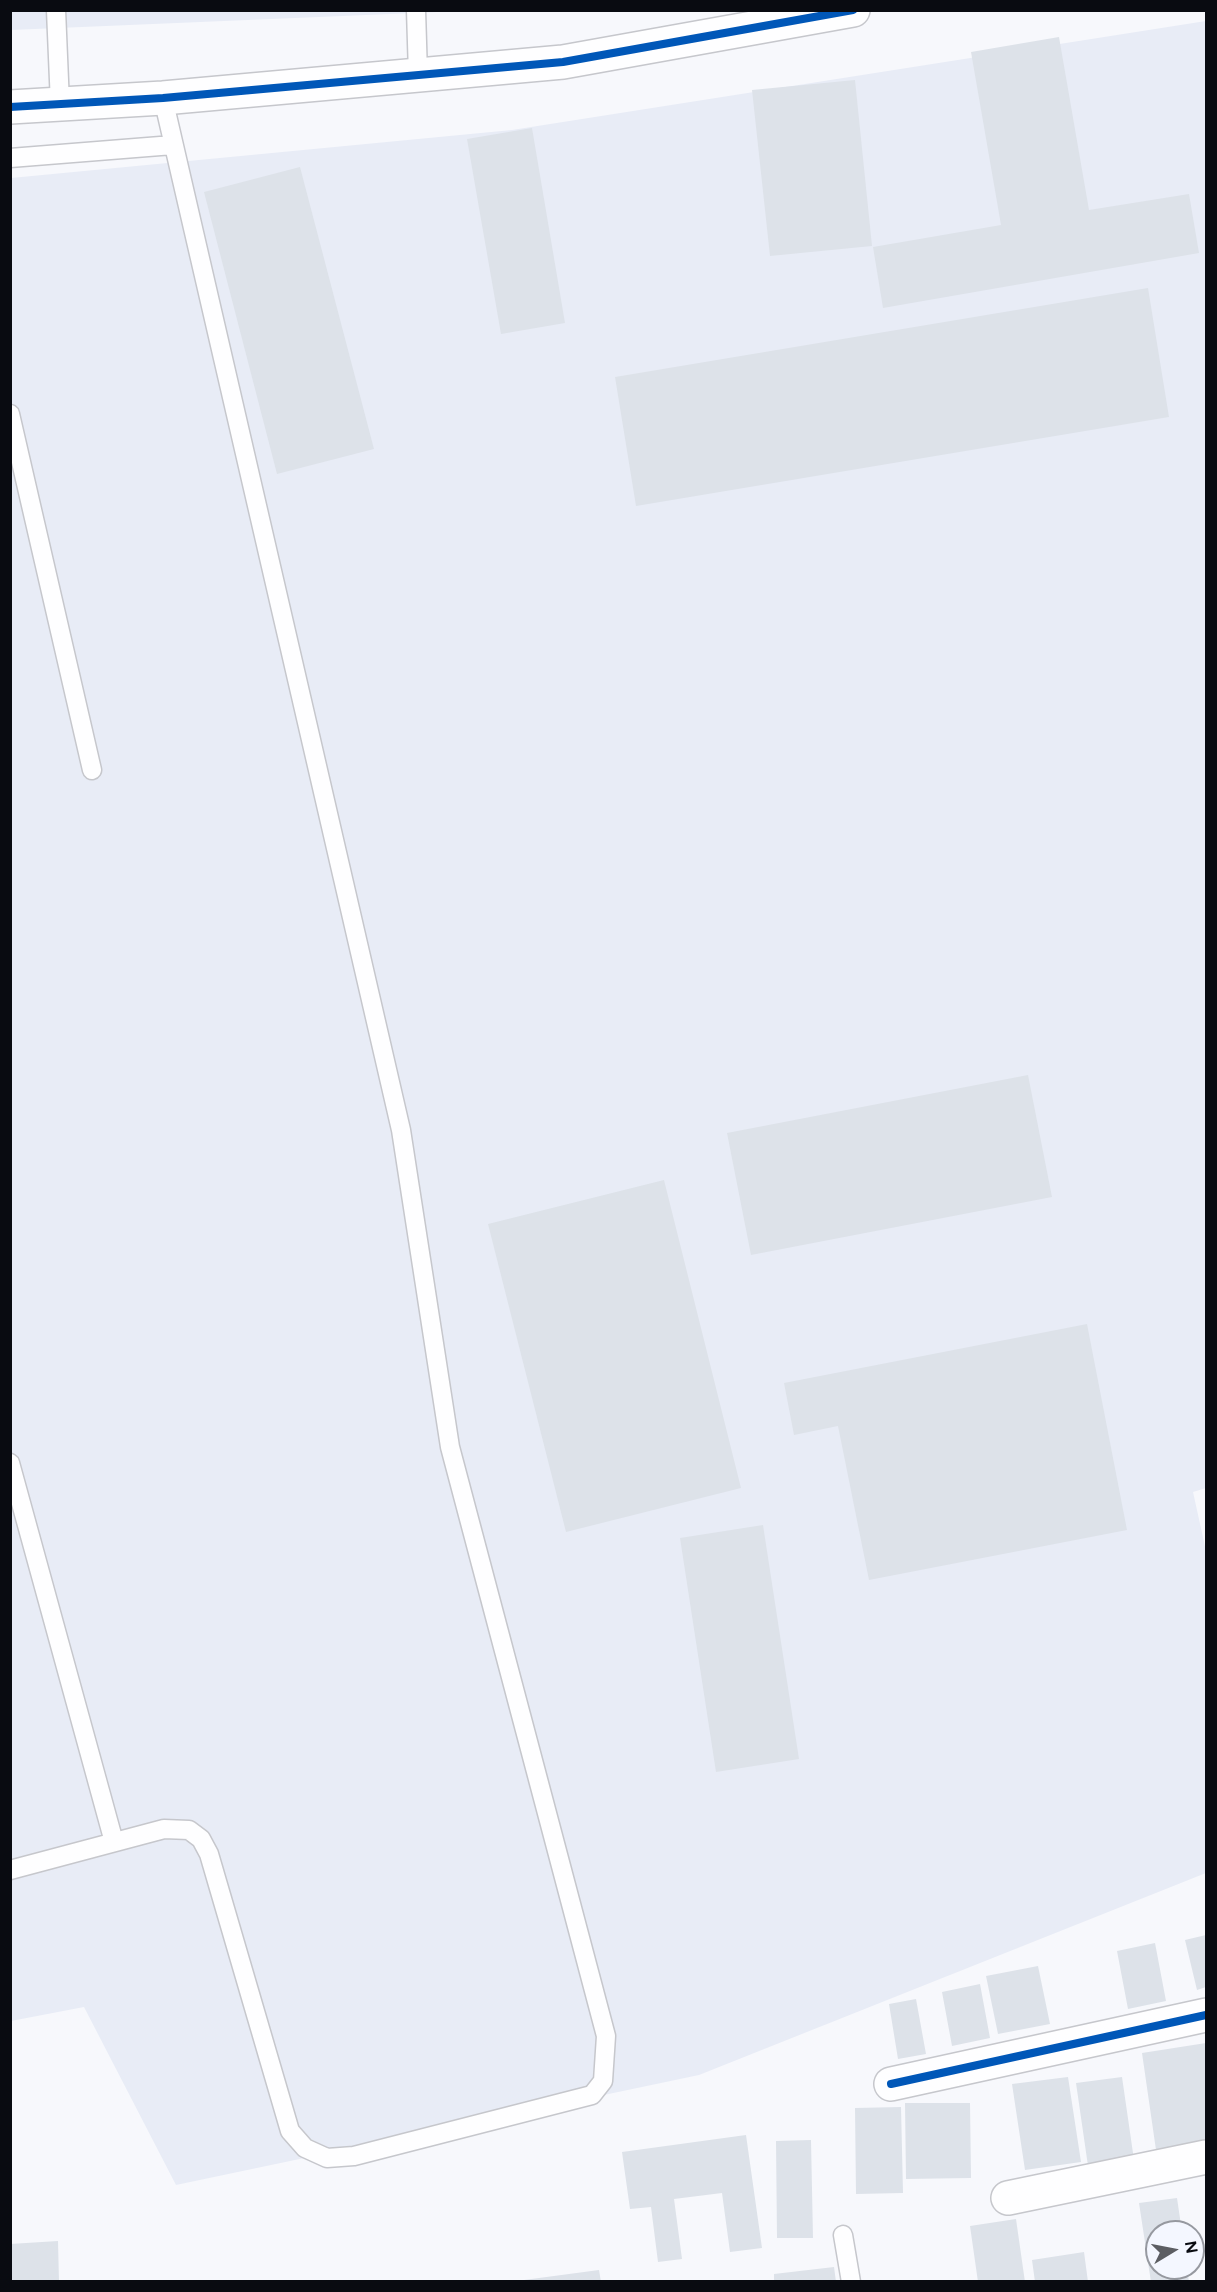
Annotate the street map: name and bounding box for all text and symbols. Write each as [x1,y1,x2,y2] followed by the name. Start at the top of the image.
[1145,2220,1205,2280] north arrow
[1181,2239,1202,2255] text: N

